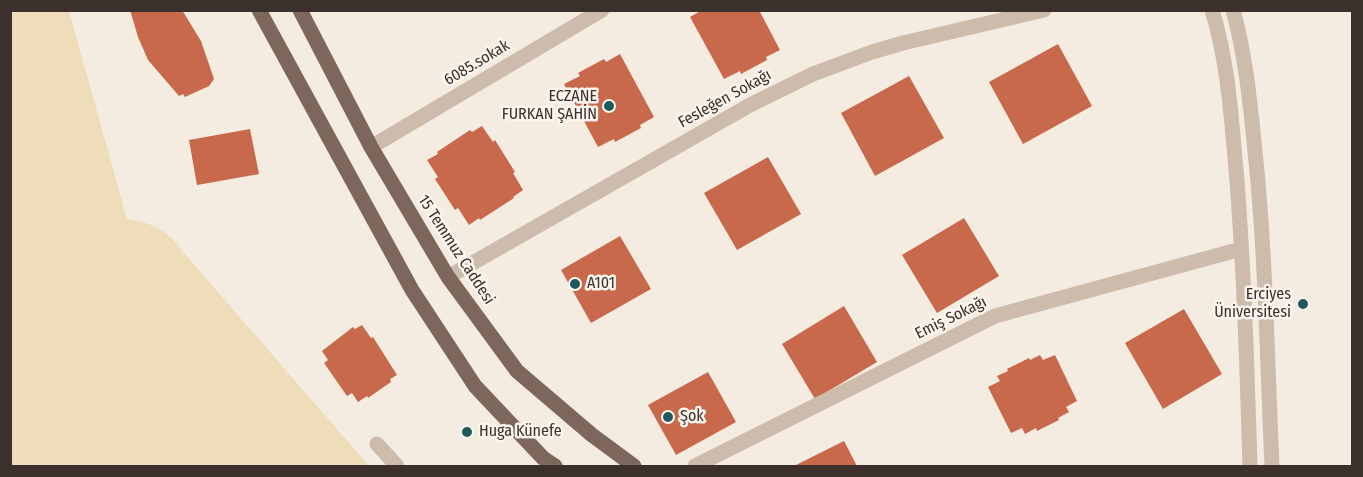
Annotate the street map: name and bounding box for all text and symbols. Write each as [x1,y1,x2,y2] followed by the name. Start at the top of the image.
[441,36,513,90] street label: 6085.sokak
[675,66,775,132] street label: Fesleğen Sokağı
[502,87,597,125] place label: ECZANE FURKAN ŞAHİN
[602,99,616,113] marker: ECZANE FURKAN ŞAHİN
[413,192,499,308] street label: 15 Temmuz Caddesi
[587,274,615,294] place label: A101
[568,277,582,291] marker: A101
[1214,285,1291,323] place label: Erciyes Üniversitesi
[912,292,990,344] street label: Emiş Sokağı
[1296,297,1310,311] marker: Erciyes Üniversitesi
[680,407,704,427] place label: Şok
[661,410,675,424] marker: Şok
[479,422,562,442] place label: Huga Künefe
[460,425,474,439] marker: Huga Künefe

